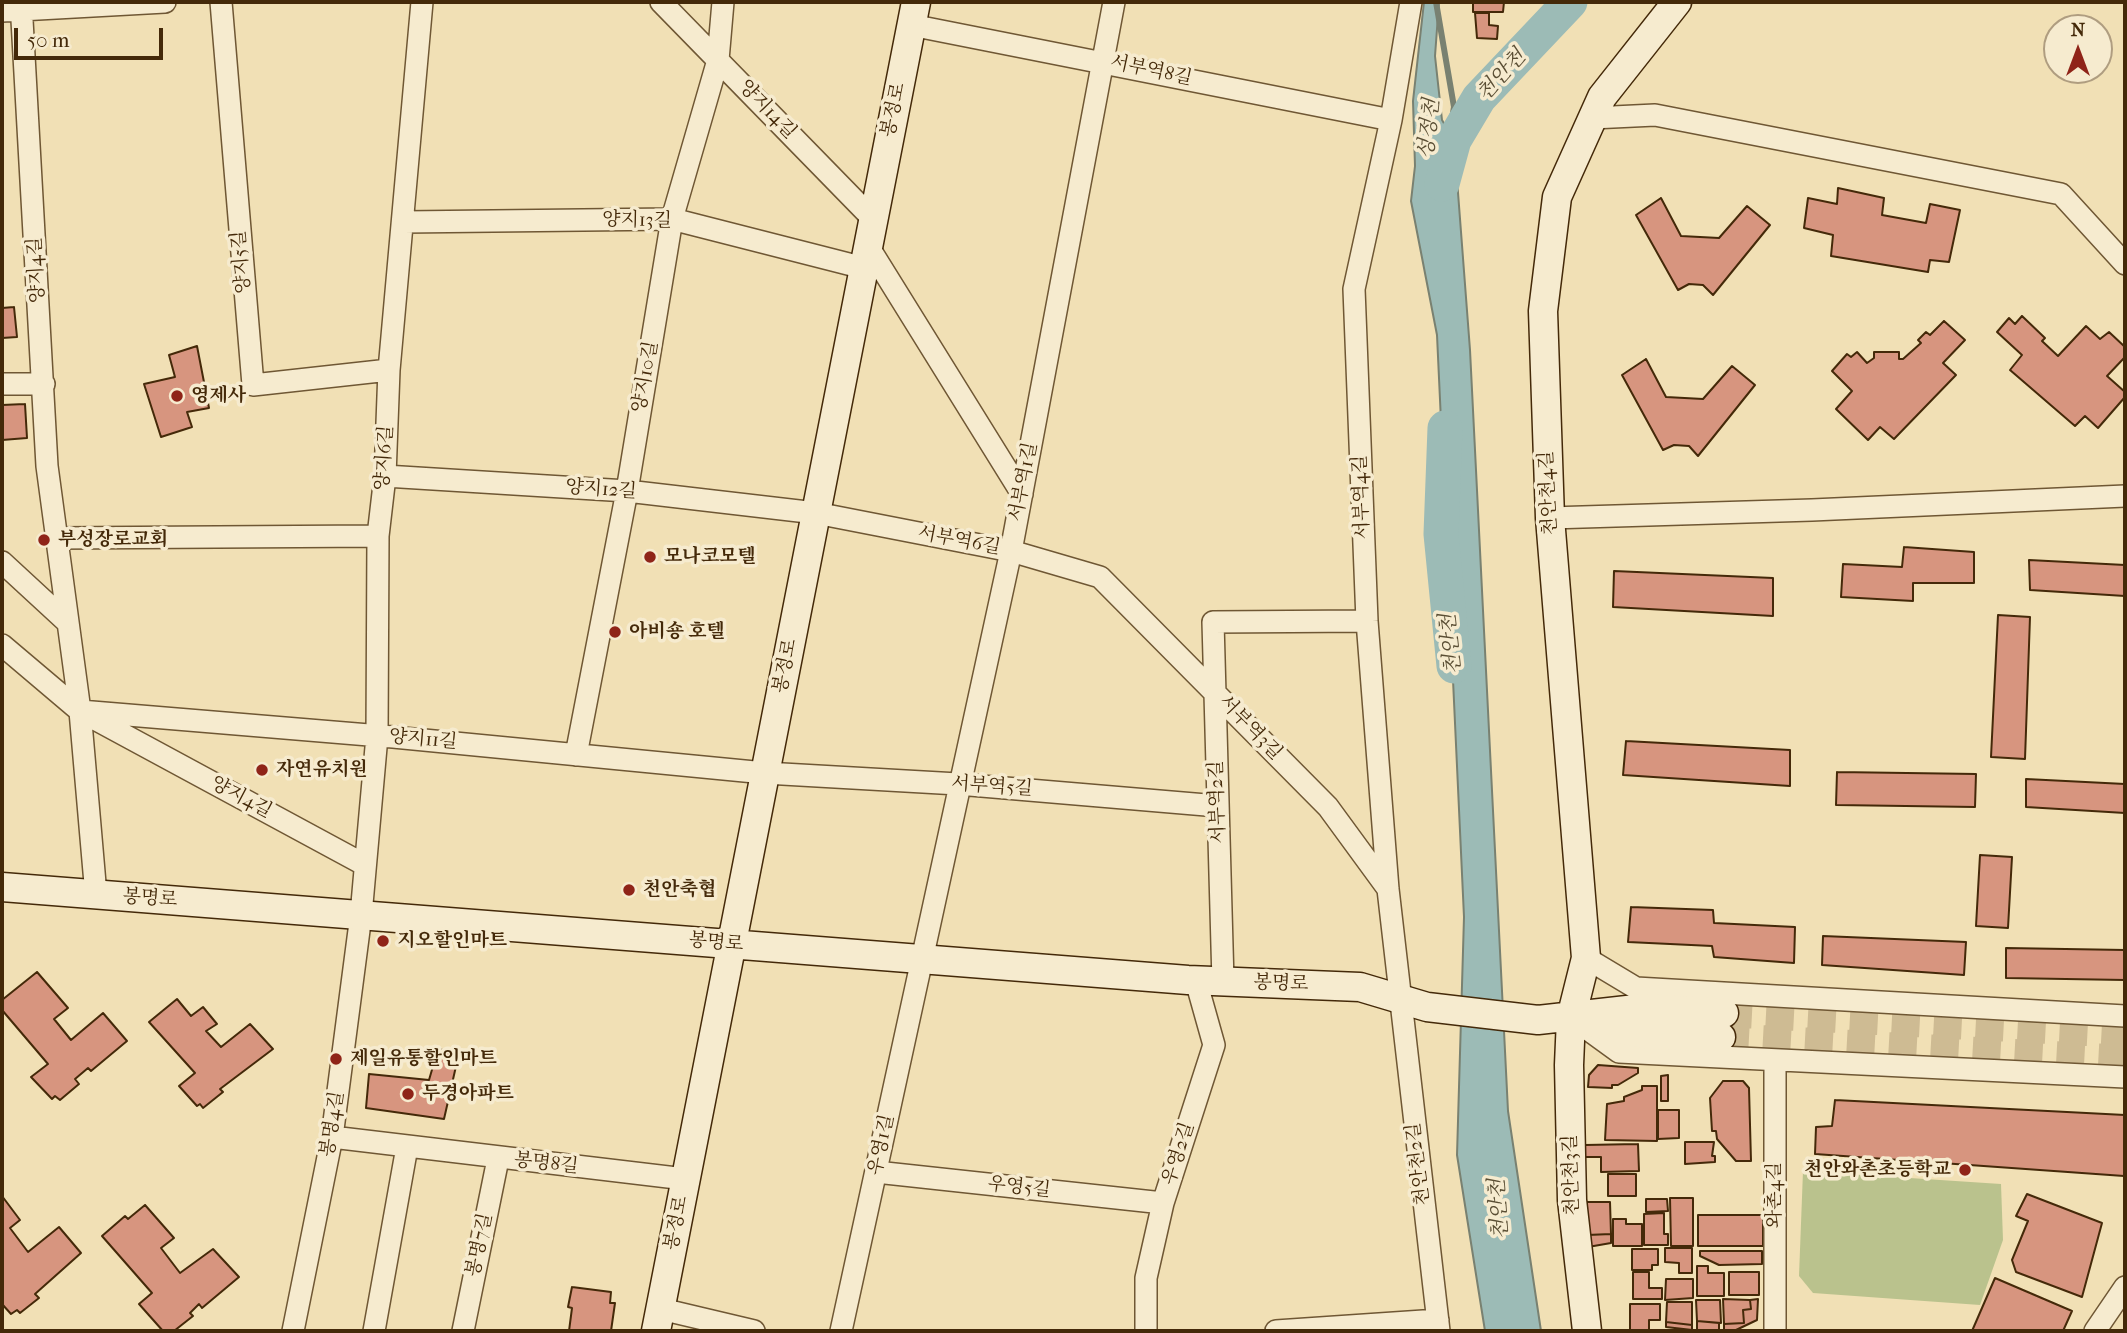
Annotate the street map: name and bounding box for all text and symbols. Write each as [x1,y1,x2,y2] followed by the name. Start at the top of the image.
[18,14,166,58] scale bar
[2043,14,2113,84] north arrow
[2071,19,2085,41] text: N
[27,28,70,52] text: 50 m
[1472,45,1532,107] water label: 천안천
[1108,51,1194,91] street label: 서부역8길
[733,76,801,144] street label: 양지14길
[877,81,911,139] street label: 봉정로
[1414,97,1446,161] water label: 성정천
[602,209,672,233] street label: 양지13길
[228,229,256,295] street label: 양지5길
[24,236,50,304] street label: 양지4길
[629,339,663,415] street label: 양지10길
[191,385,246,407] place label: 영제사
[169,388,185,404] marker: 영제사
[371,425,399,491] street label: 양지6길
[1005,440,1043,524] street label: 서부역1길
[1535,450,1563,536] street label: 천안천4길
[1349,454,1375,540] street label: 서부역4길
[564,476,638,504] street label: 양지12길
[916,522,1002,560] street label: 서부역6길
[58,529,168,551] place label: 부성장로교회
[36,532,52,548] marker: 부성장로교회
[664,546,756,568] place label: 모나코모텔
[642,549,658,565] marker: 모나코모텔
[1436,612,1468,676] water label: 천안천
[629,621,725,643] place label: 아비숑 호텔
[607,624,623,640] marker: 아비숑 호텔
[770,637,802,695] street label: 봉정로
[1214,691,1286,765] street label: 서부역3길
[388,726,458,754] street label: 양지11길
[276,759,368,781] place label: 자연유치원
[1205,760,1231,844] street label: 서부역2길
[254,762,270,778] marker: 자연유치원
[206,772,276,824] street label: 양지4길
[950,773,1034,801] street label: 서부역5길
[643,879,716,901] place label: 천안축협
[621,882,637,898] marker: 천안축협
[122,886,178,912] street label: 봉명로
[688,929,744,957] street label: 봉명로
[397,930,507,952] place label: 지오할인마트
[375,933,391,949] marker: 지오할인마트
[1253,972,1309,996] street label: 봉명로
[350,1048,497,1070] place label: 제일유통할인마트
[328,1051,344,1067] marker: 제일유통할인마트
[422,1083,514,1105] place label: 두경아파트
[400,1086,416,1102] marker: 두경아파트
[317,1089,349,1159] street label: 봉명4길
[864,1112,900,1178] street label: 우영1길
[1158,1120,1200,1188] street label: 우영2길
[1403,1121,1435,1207] street label: 천안천2길
[1559,1134,1585,1216] street label: 천안천3길
[513,1149,579,1179] street label: 봉명8길
[1804,1159,1951,1181] place label: 천안와촌초등학교
[1764,1162,1786,1228] street label: 와촌4길
[1957,1162,1973,1178] marker: 천안와촌초등학교
[986,1173,1052,1203] street label: 우영5길
[1485,1178,1515,1240] water label: 천안천
[661,1194,693,1252] street label: 봉정로
[462,1211,498,1279] street label: 봉명7길

